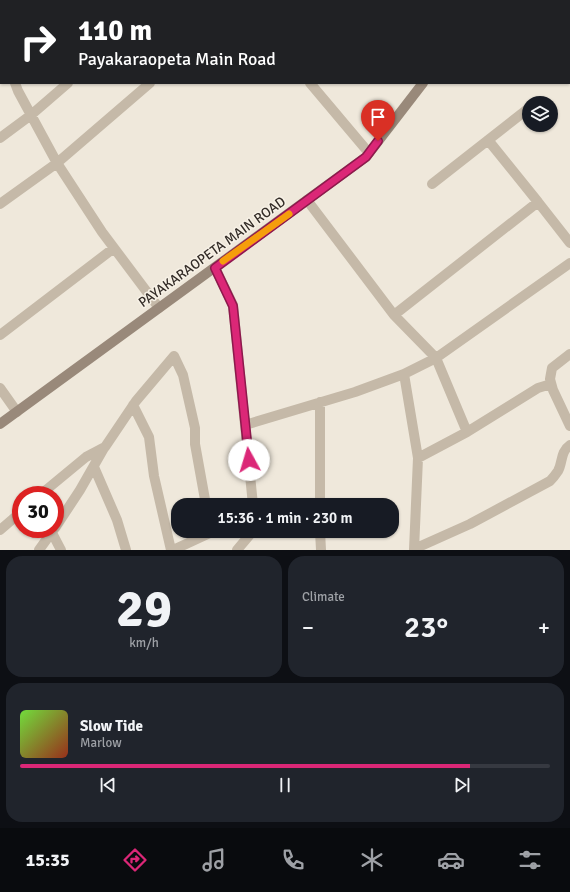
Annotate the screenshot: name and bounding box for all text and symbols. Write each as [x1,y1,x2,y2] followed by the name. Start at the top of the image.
[78,14,152,48] text: 110 m
[12,16,64,68] icon: right
[78,48,276,70] text: Payakaraopeta Main Road
[522,96,558,132] map controls
[522,96,558,132] button: layers
[361,100,395,141] pin
[367,106,389,128] icon: arrive
[135,193,289,311] street label: PAYAKARAOPETA MAIN ROAD
[228,439,270,481] position arrow
[12,486,64,538] speed limit sign: 30
[218,509,352,527] text: 15:36 · 1 min · 230 m
[116,577,172,641] text: 29
[302,589,345,605] text: Climate
[404,609,448,646] text: 23°
[302,614,314,641] text: −
[538,614,550,641] text: +
[129,635,159,651] text: km/h
[80,717,143,735] text: Slow Tide
[80,735,122,751] text: Marlow
[97,774,119,796] icon: previous
[274,774,296,796] icon: pause
[451,774,473,796] icon: next
[121,846,149,874] icon: directions
[200,846,228,874] icon: music
[279,846,307,874] icon: phone
[358,846,386,874] icon: climate
[437,846,465,874] icon: car
[516,846,544,874] icon: filters
[26,849,70,871] text: 15:35

